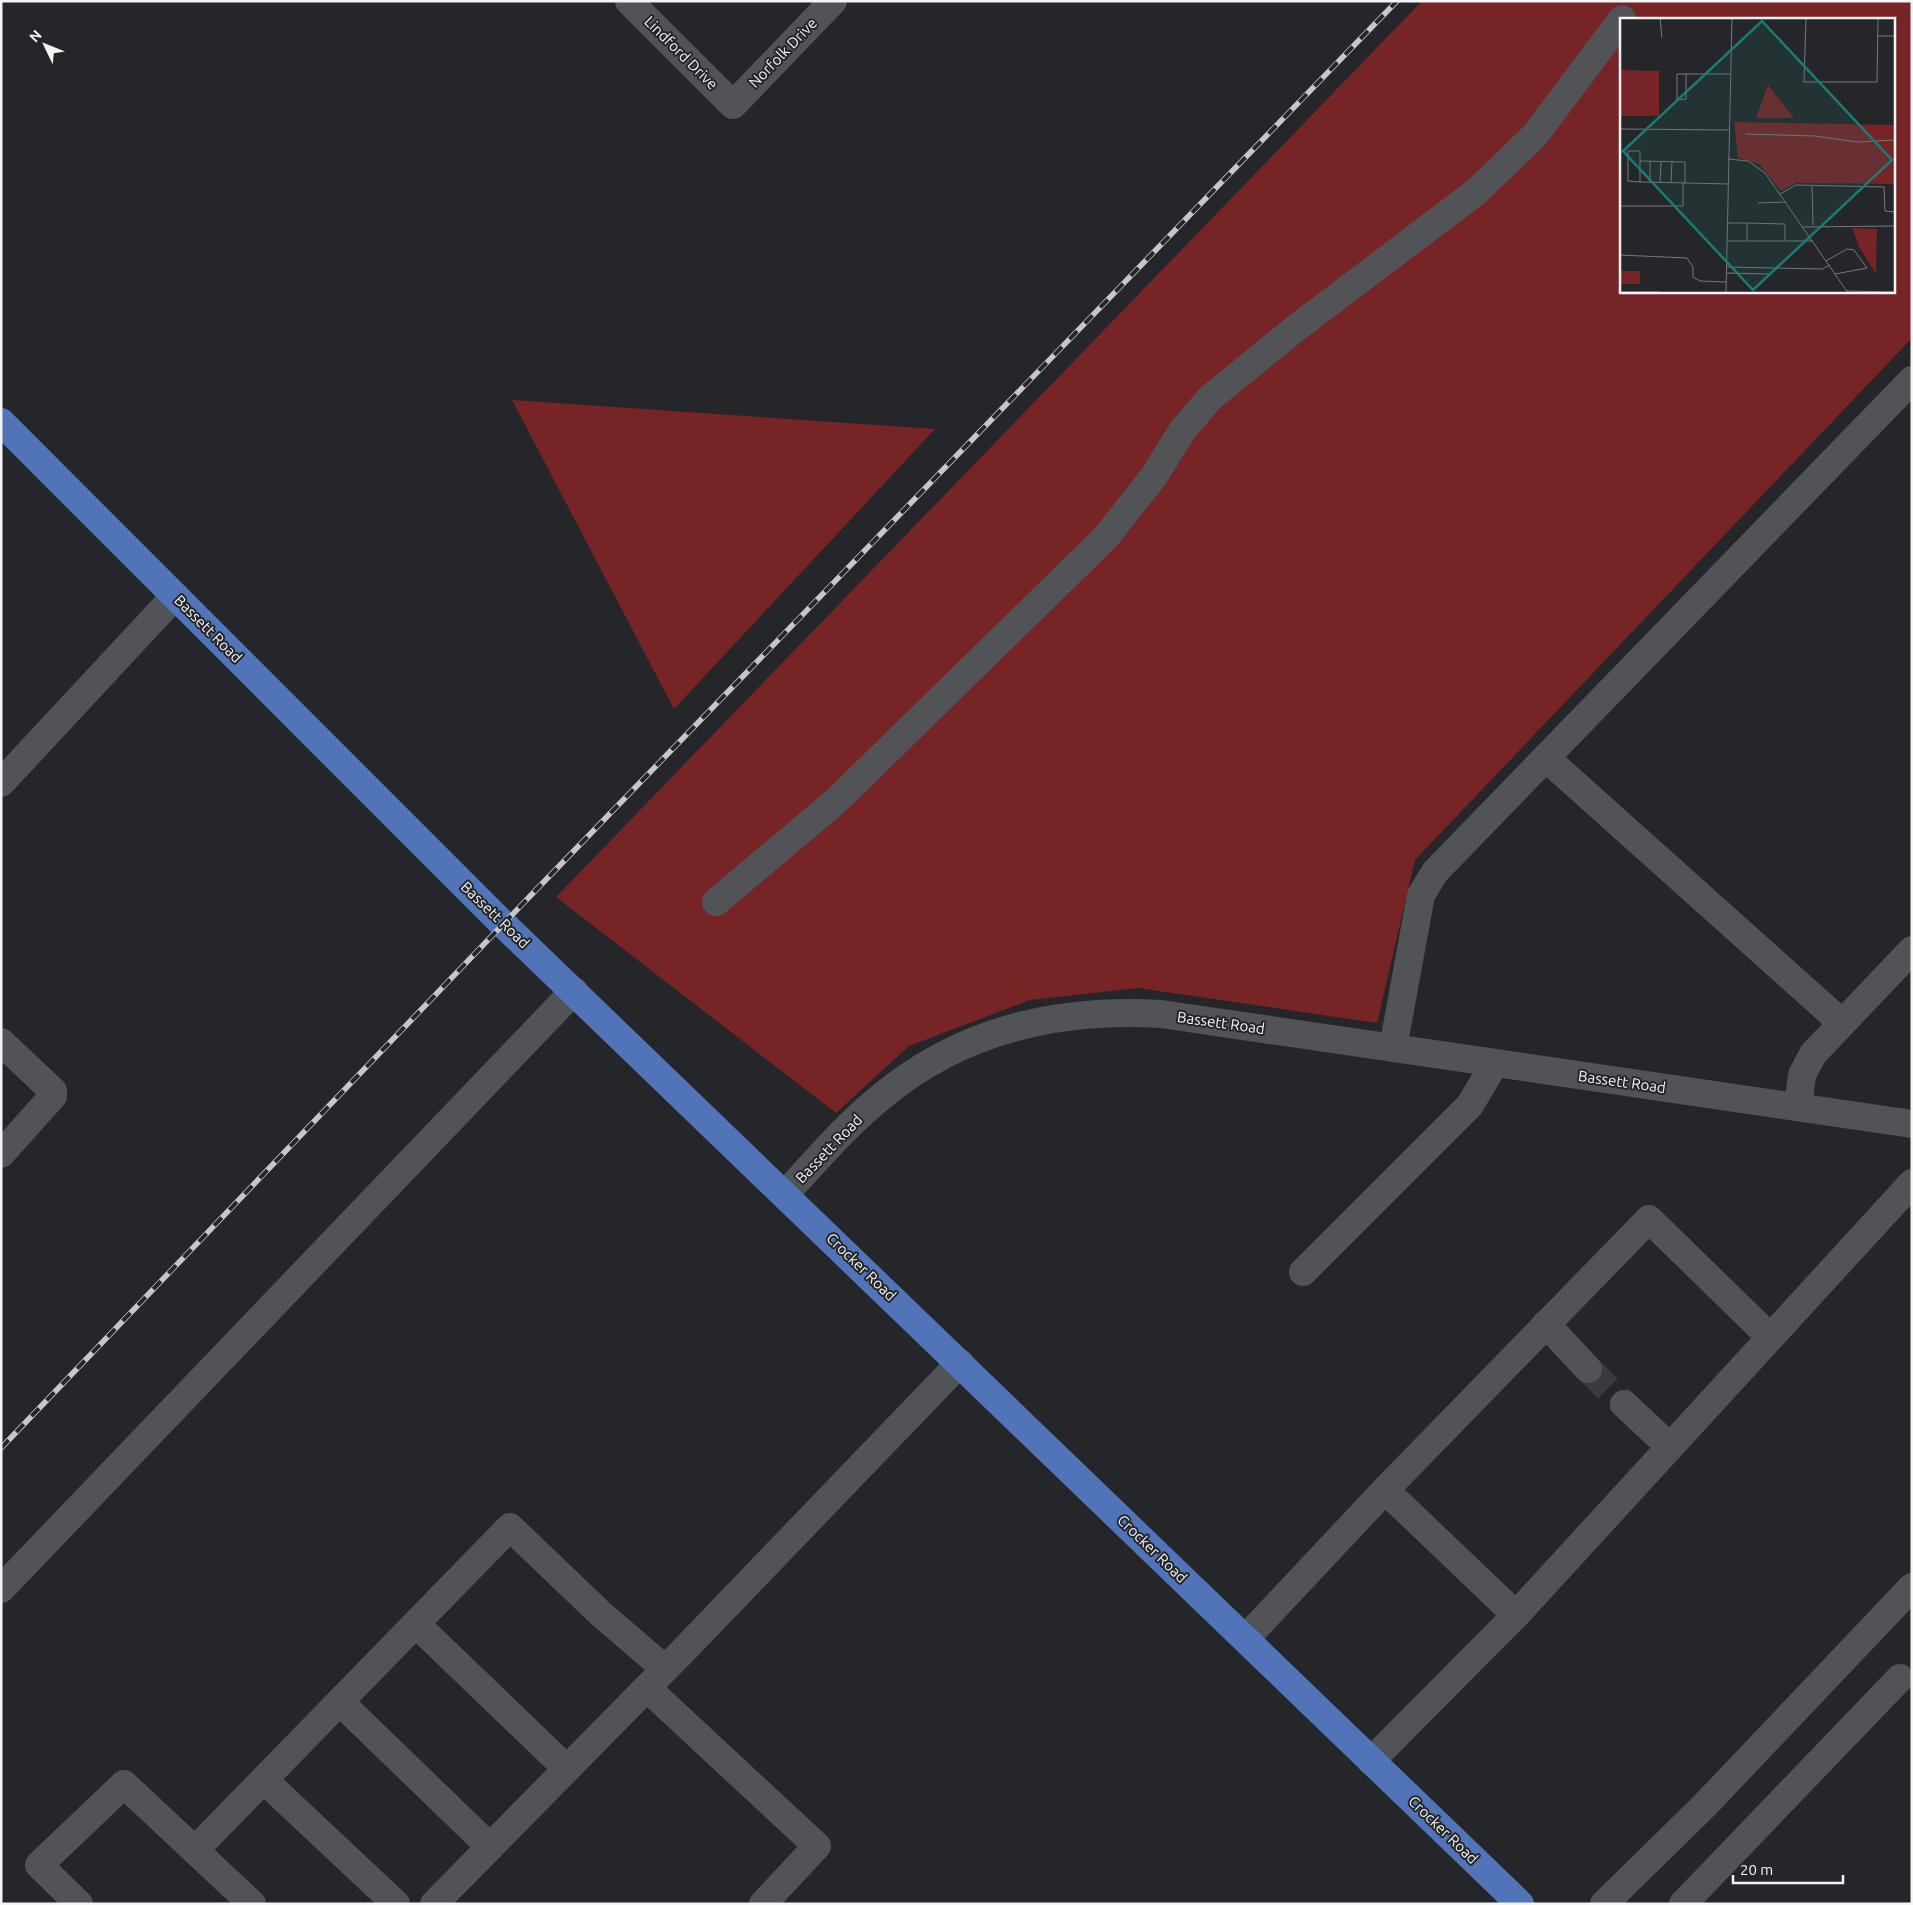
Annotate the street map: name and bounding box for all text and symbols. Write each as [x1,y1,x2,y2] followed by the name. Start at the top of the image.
[641,13,721,93] street label: Lindford Drive
[745,14,820,91] street label: Norfolk Drive
[1620,18,1896,292] inset map
[20,20,70,70] north arrow
[26,27,45,45] text: N
[171,591,246,666] street label: Bassett Road
[458,878,533,951] street label: Bassett Road
[1176,1008,1266,1037] street label: Bassett Road
[1577,1067,1667,1096] street label: Bassett Road
[792,1111,865,1186] street label: Bassett Road
[823,1229,900,1304] street label: Crocker Road
[1114,1511,1191,1586] street label: Crocker Road
[1405,1792,1482,1867] street label: Crocker Road
[1733,1852,1843,1884] scale bar
[1740,1861,1773,1878] text: 20 m

